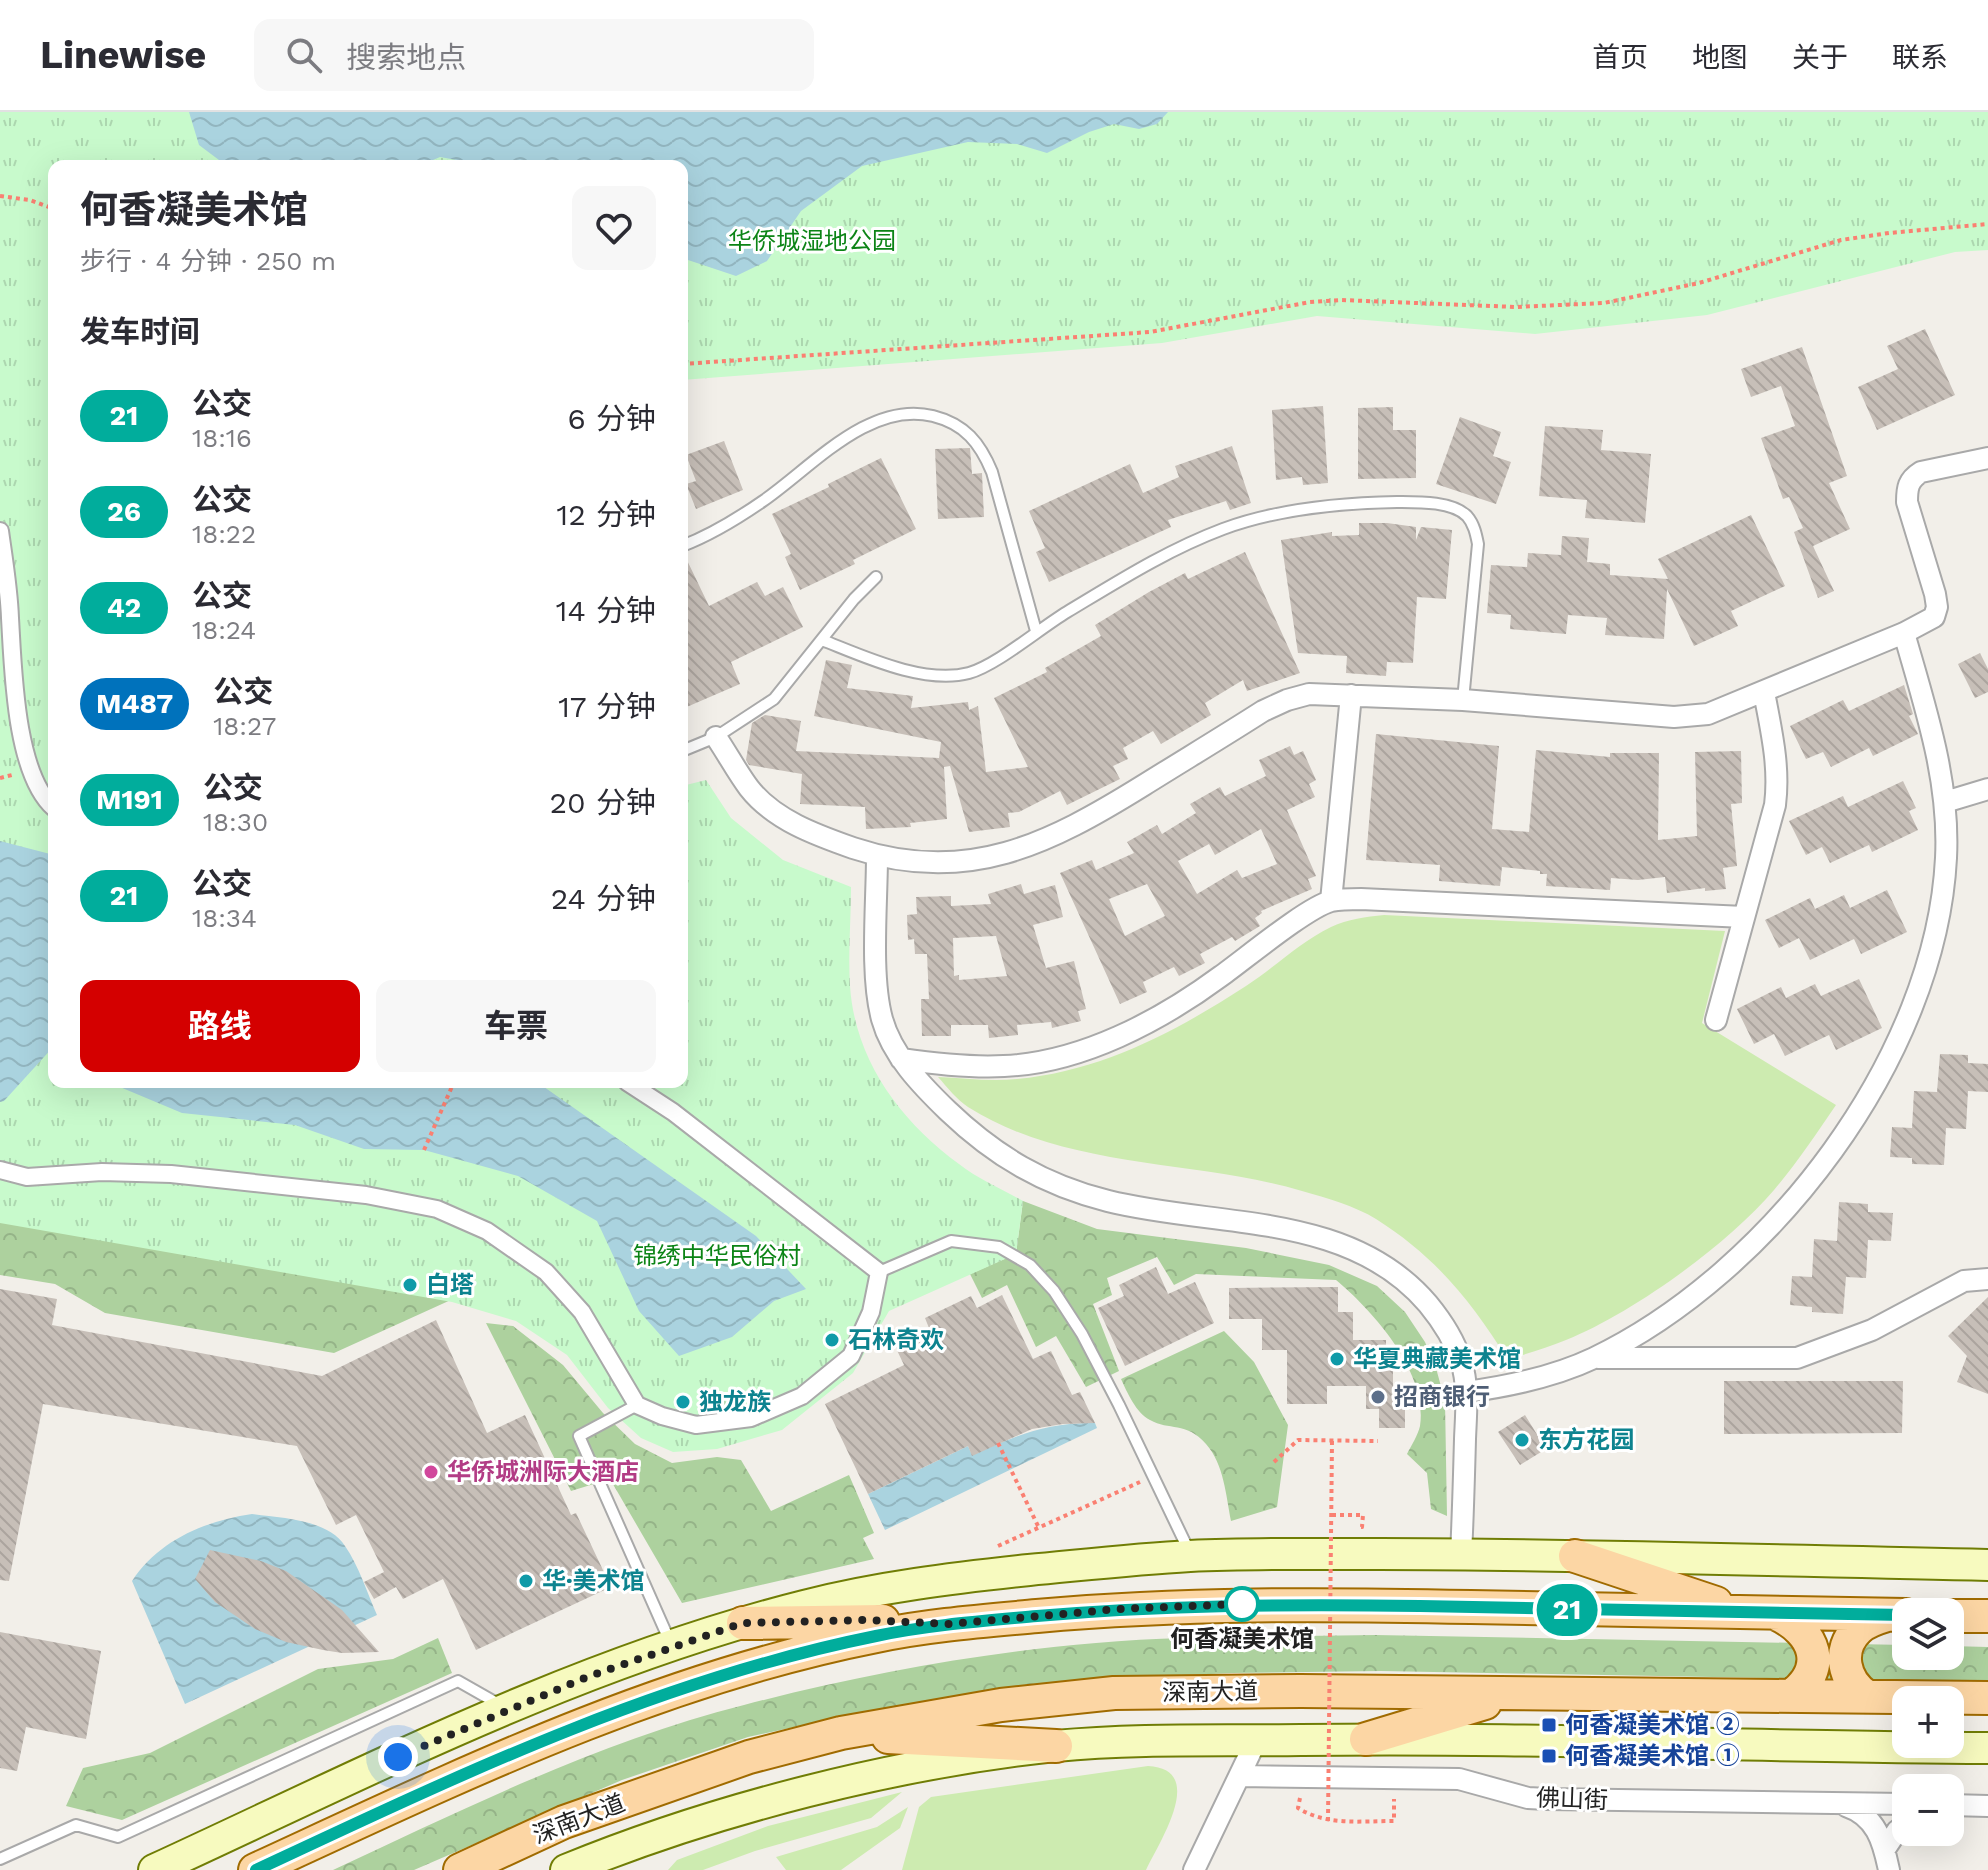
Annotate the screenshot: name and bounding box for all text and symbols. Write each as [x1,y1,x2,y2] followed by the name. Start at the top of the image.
[254,19,814,91] search box
[40,33,206,77] text: Linewise
[282,33,326,77] icon: search
[346,40,466,75] text: 搜索地点
[1592,41,1648,74] text: 首页
[1692,41,1748,74] text: 地图
[1792,41,1848,74] text: 关于
[1892,41,1948,74] text: 联系
[572,186,656,270] button: heart
[80,188,308,232] text: 何香凝美术馆
[728,227,896,255] park label: 华侨城湿地公园
[80,246,336,276] text: 步行 · 4 分钟 · 250 m
[80,314,200,349] text: 发车时间
[192,386,252,421] text: 公交
[110,399,138,432] text: 21
[568,401,656,436] text: 6 分钟
[192,423,252,453] text: 18:16
[192,482,252,517] text: 公交
[107,495,141,528] text: 26
[557,497,656,532] text: 12 分钟
[192,519,256,549] text: 18:22
[192,578,252,613] text: 公交
[107,591,141,624] text: 42
[556,593,656,628] text: 14 分钟
[192,615,256,645] text: 18:24
[213,674,273,709] text: 公交
[96,687,173,720] text: M487
[558,689,656,724] text: 17 分钟
[213,711,276,741] text: 18:27
[203,770,263,805] text: 公交
[96,783,163,816] text: M191
[550,785,656,820] text: 20 分钟
[203,807,268,837] text: 18:30
[192,866,252,901] text: 公交
[110,879,138,912] text: 21
[551,881,656,916] text: 24 分钟
[192,903,257,933] text: 18:34
[80,980,360,1072] button: 路线
[376,980,656,1072] button: 车票
[633,1242,801,1270] park label: 锦绣中华民俗村
[426,1271,474,1299] place label: 白塔
[401,1276,419,1294] marker: 白塔
[848,1326,944,1354] place label: 石林奇欢
[823,1331,841,1349] marker: 石林奇欢
[1353,1345,1521,1373] place label: 华夏典藏美术馆
[1328,1350,1346,1368] marker: 华夏典藏美术馆
[1394,1383,1490,1411] place label: 招商银行
[699,1388,771,1416] place label: 独龙族
[1369,1388,1387,1406] marker: 招商银行
[674,1393,692,1411] marker: 独龙族
[1538,1426,1634,1454] place label: 东方花园
[1513,1431,1531,1449] marker: 东方花园
[447,1458,639,1486] place label: 华侨城洲际大酒店
[422,1463,440,1481] marker: 华侨城洲际大酒店
[542,1567,645,1595] place label: 华·美术馆
[517,1572,535,1590] marker: 华·美术馆
[1531,1584,1603,1636] line badge: 21
[1225,1587,1259,1621] marker: 何香凝美术馆
[1553,1593,1581,1626] text: 21
[1892,1598,1964,1846] map controls
[1892,1598,1964,1670] button: layers
[1170,1625,1314,1653] place label: 何香凝美术馆
[1162,1677,1258,1707] street label: 深南大道
[1892,1686,1964,1758] button: +
[1565,1711,1740,1739] place label: 何香凝美术馆 ②
[1540,1716,1558,1734] marker: 何香凝美术馆 ②
[378,1737,418,1777] your location
[1565,1742,1740,1770] place label: 何香凝美术馆 ①
[1540,1747,1558,1765] marker: 何香凝美术馆 ①
[1892,1774,1964,1846] button: −
[1536,1784,1608,1814] street label: 佛山街
[529,1789,629,1849] street label: 深南大道

